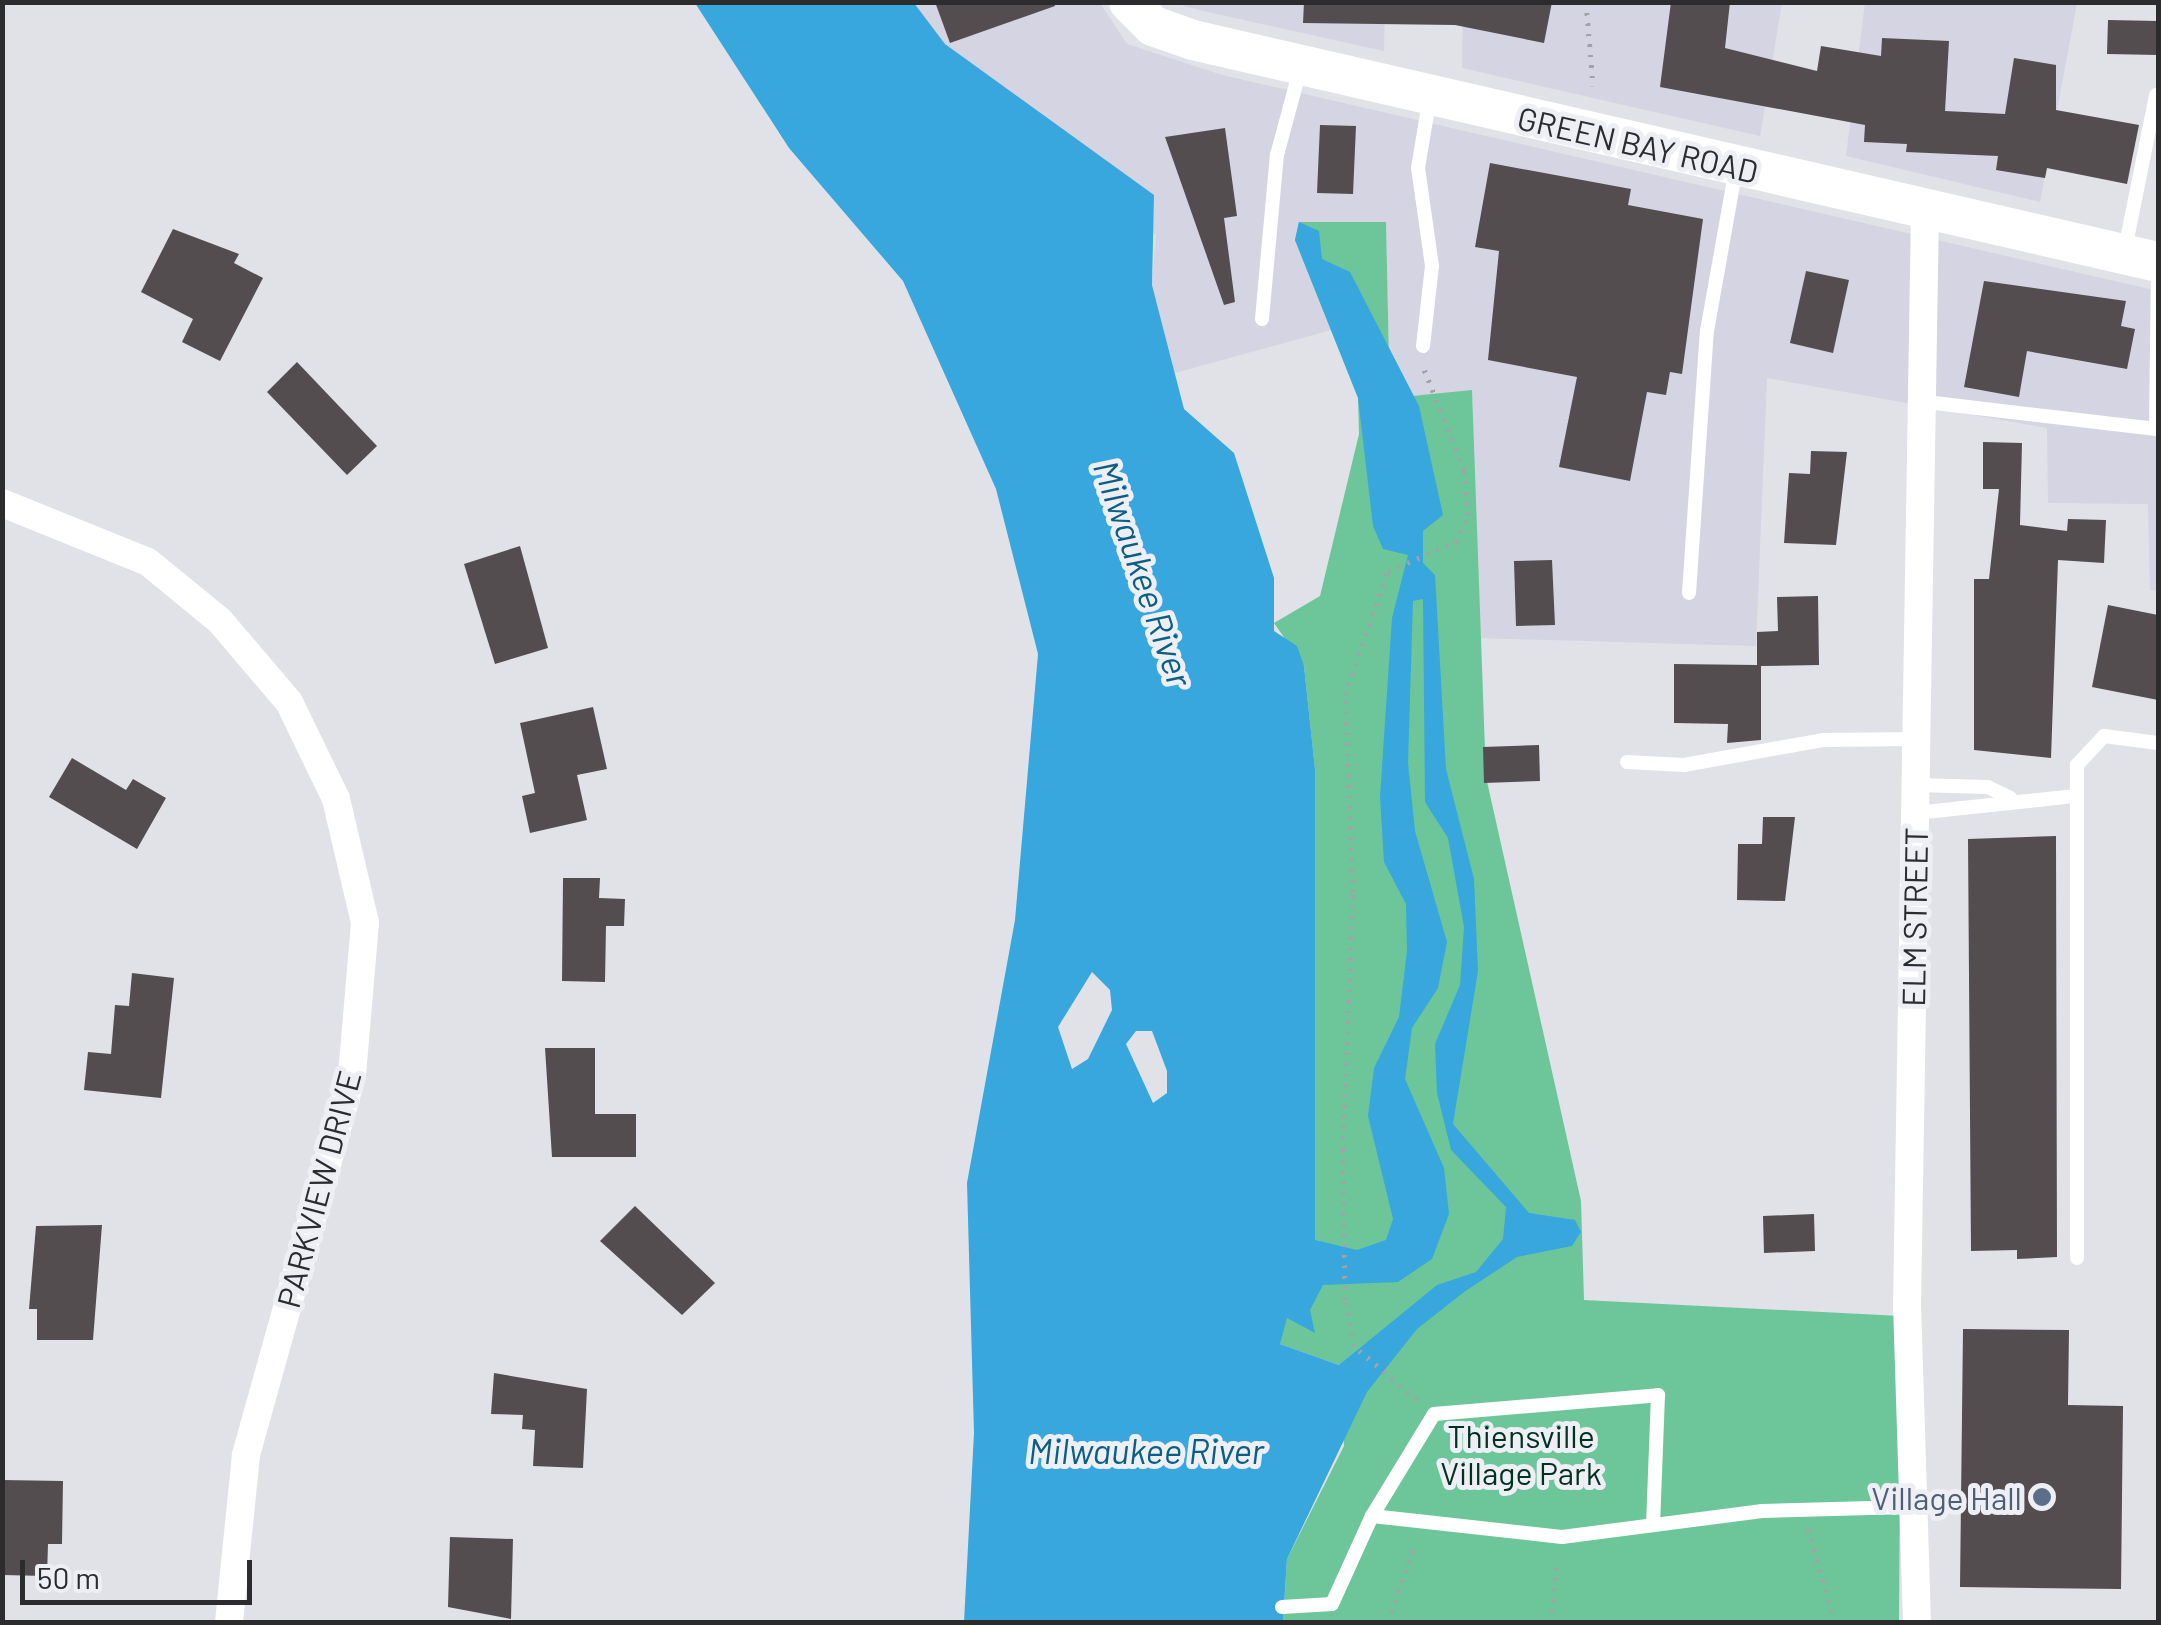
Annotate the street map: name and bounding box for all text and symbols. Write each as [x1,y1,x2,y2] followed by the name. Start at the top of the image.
[1514,98,1762,190] street label: GREEN BAY ROAD
[1086,455,1202,691] water label: Milwaukee River
[1893,827,1935,1007] street label: ELM STREET
[268,1066,368,1312] street label: PARKVIEW DRIVE
[1440,1417,1602,1492] park label: Thiensville Village Park
[1028,1429,1264,1471] water label: Milwaukee River
[1871,1478,2022,1516] place label: Village Hall
[2031,1486,2053,1508] marker: Village Hall
[25,1540,258,1602] scale bar
[37,1559,100,1595] text: 50 m

